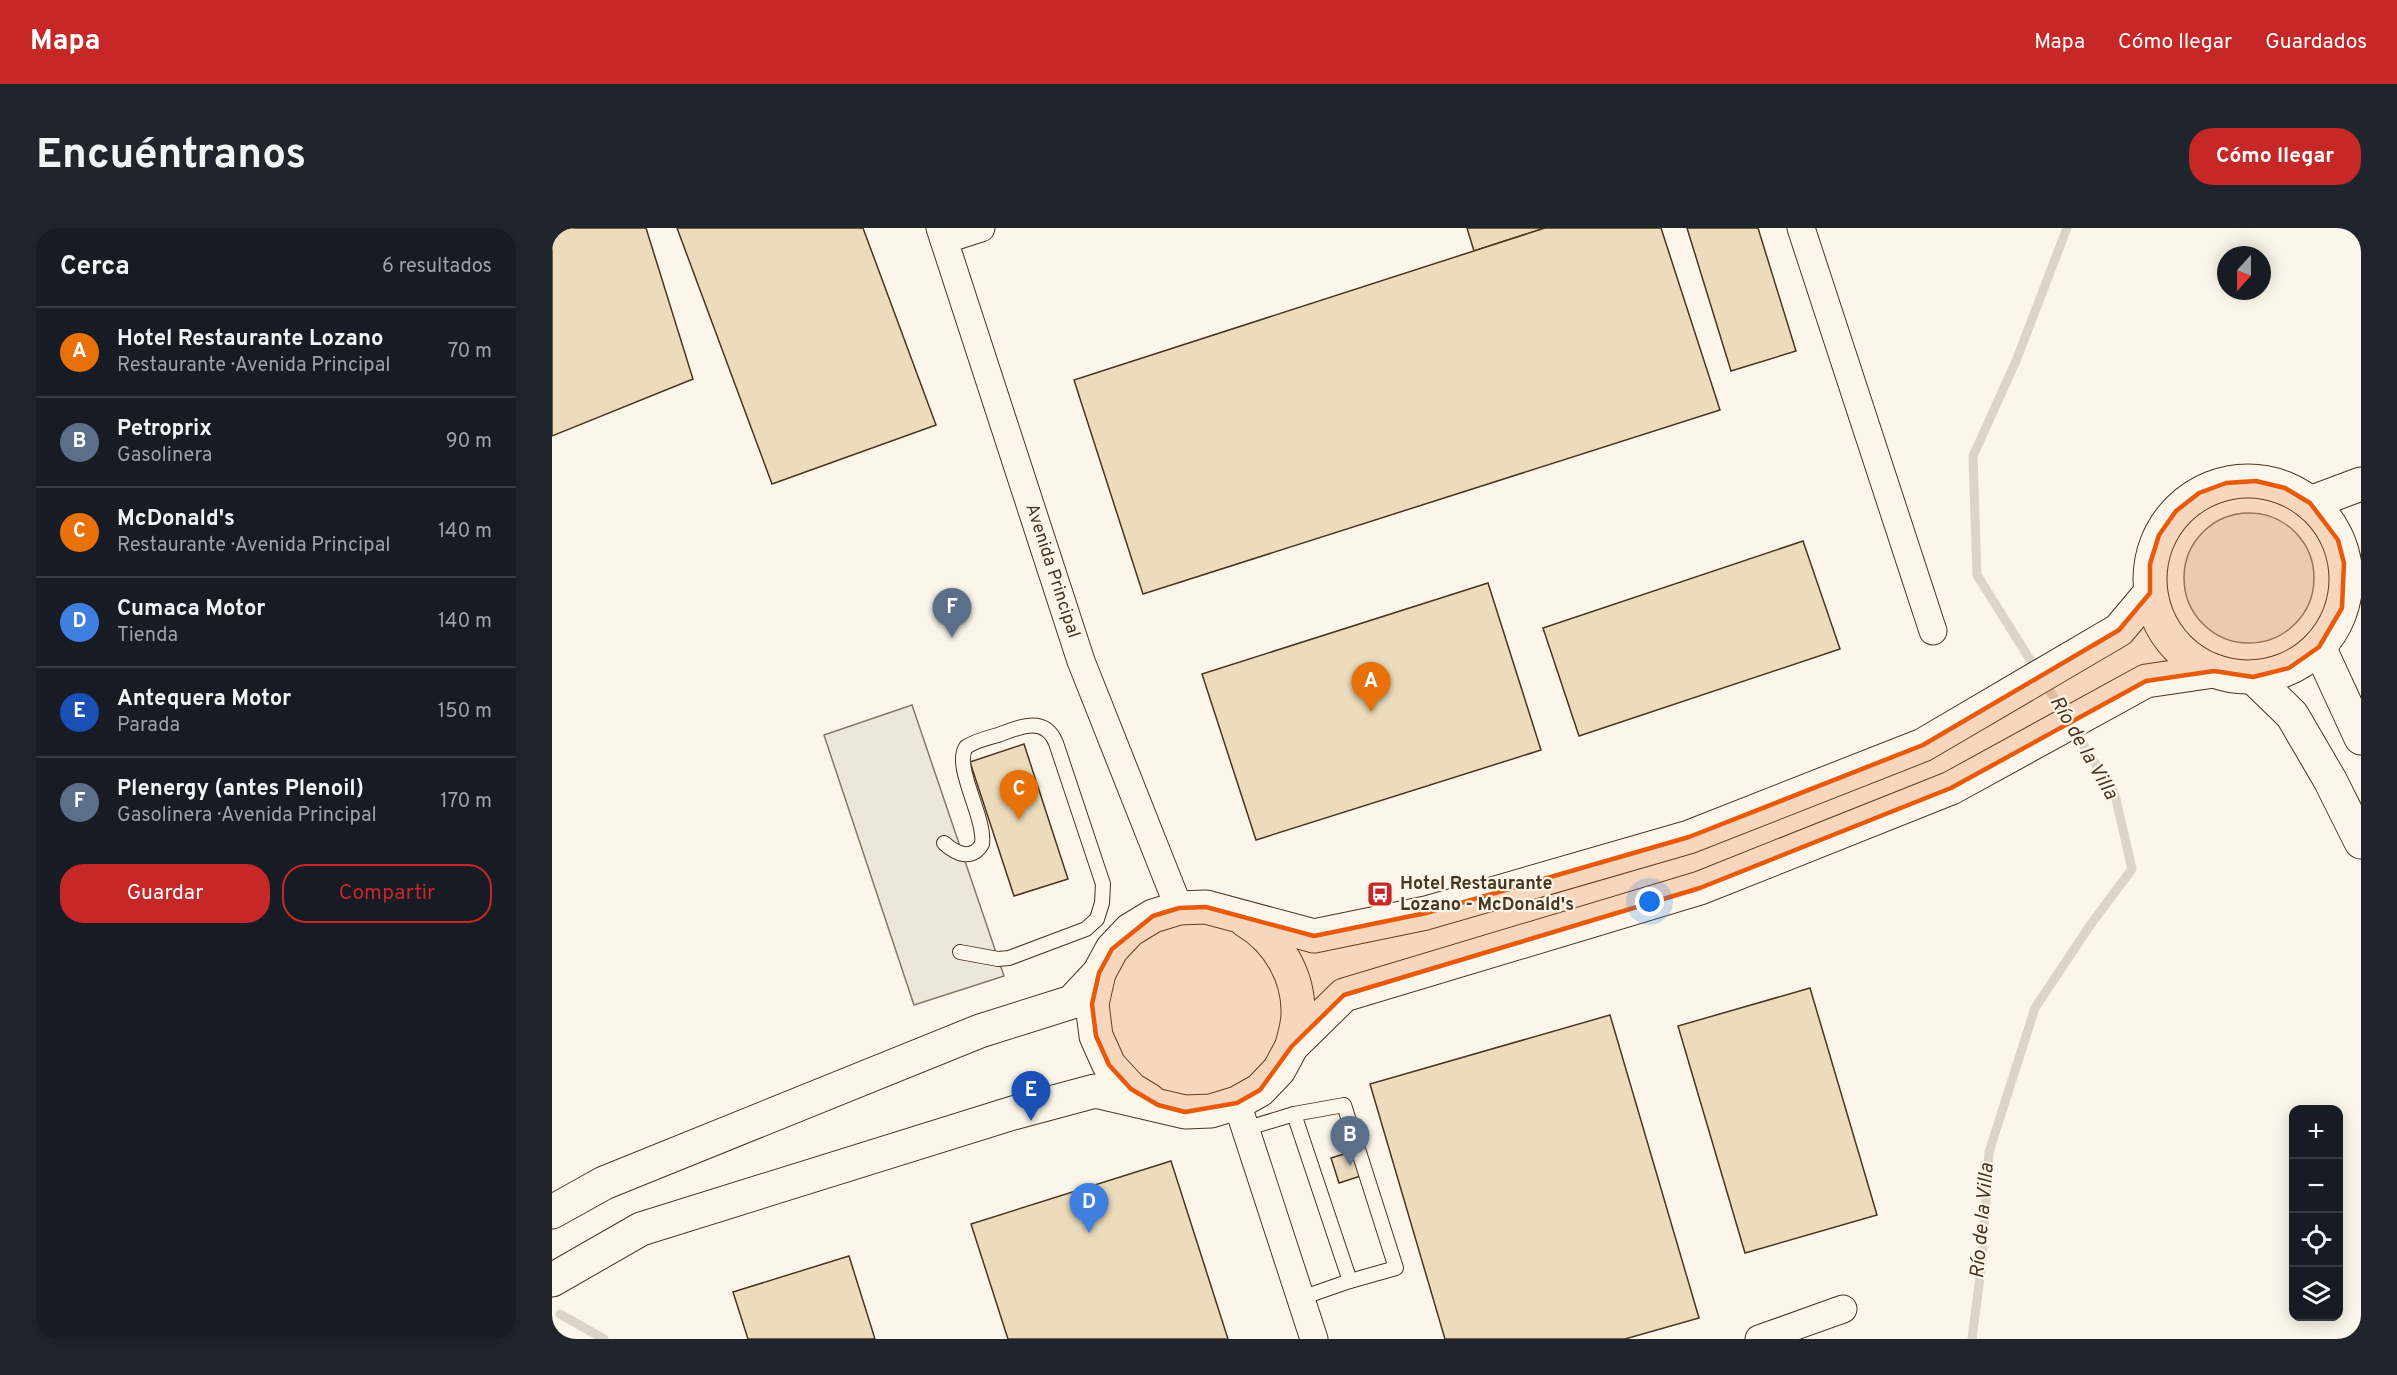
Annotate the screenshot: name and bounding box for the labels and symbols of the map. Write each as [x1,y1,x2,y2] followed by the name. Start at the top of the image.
[2217,246,2271,300] north arrow
[1019,501,1085,641] street label: Avenida Principal
[932,588,972,638] pin: F
[1352,662,1390,712] pin: A
[2043,691,2124,805] water label: Río de la Villa
[1000,770,1038,820] pin: C
[1400,873,1574,917] place label: Hotel Restaurante Lozano - McDonald's
[1365,879,1395,909] bus stop icon: Hotel Restaurante Lozano - McDonald's
[1635,887,1664,916] your location
[1012,1072,1050,1121] pin: E
[1330,1116,1370,1166] pin: B
[1965,1162,2001,1280] water label: Río de la Villa
[1070,1184,1108,1233] pin: D

